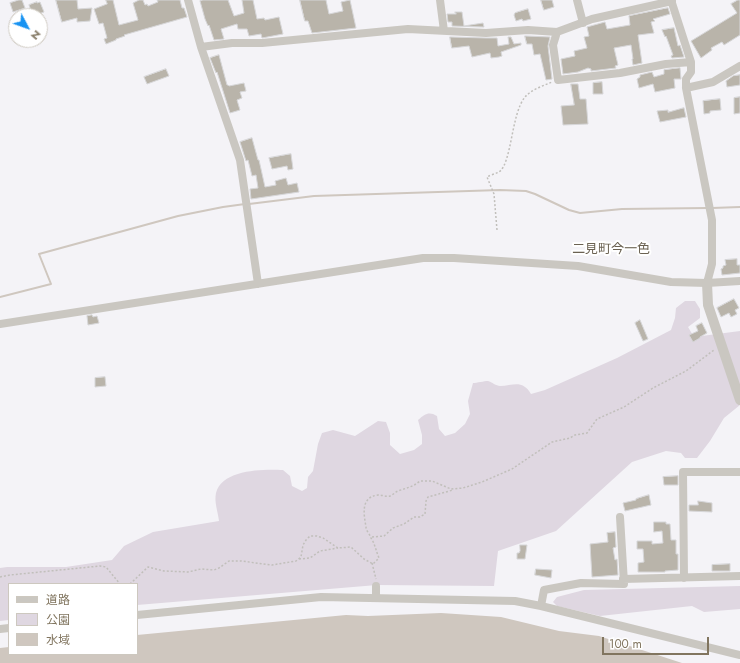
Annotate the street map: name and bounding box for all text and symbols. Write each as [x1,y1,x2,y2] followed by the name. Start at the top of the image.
[8,8,48,48] north arrow
[27,27,45,44] text: N
[572,242,650,258] district label: 二見町今一色
[8,583,138,655] legend
[46,591,70,609] text: 道路
[46,611,70,629] text: 公園
[604,629,711,655] scale bar
[46,631,70,649] text: 水域
[609,635,642,653] text: 100 m

